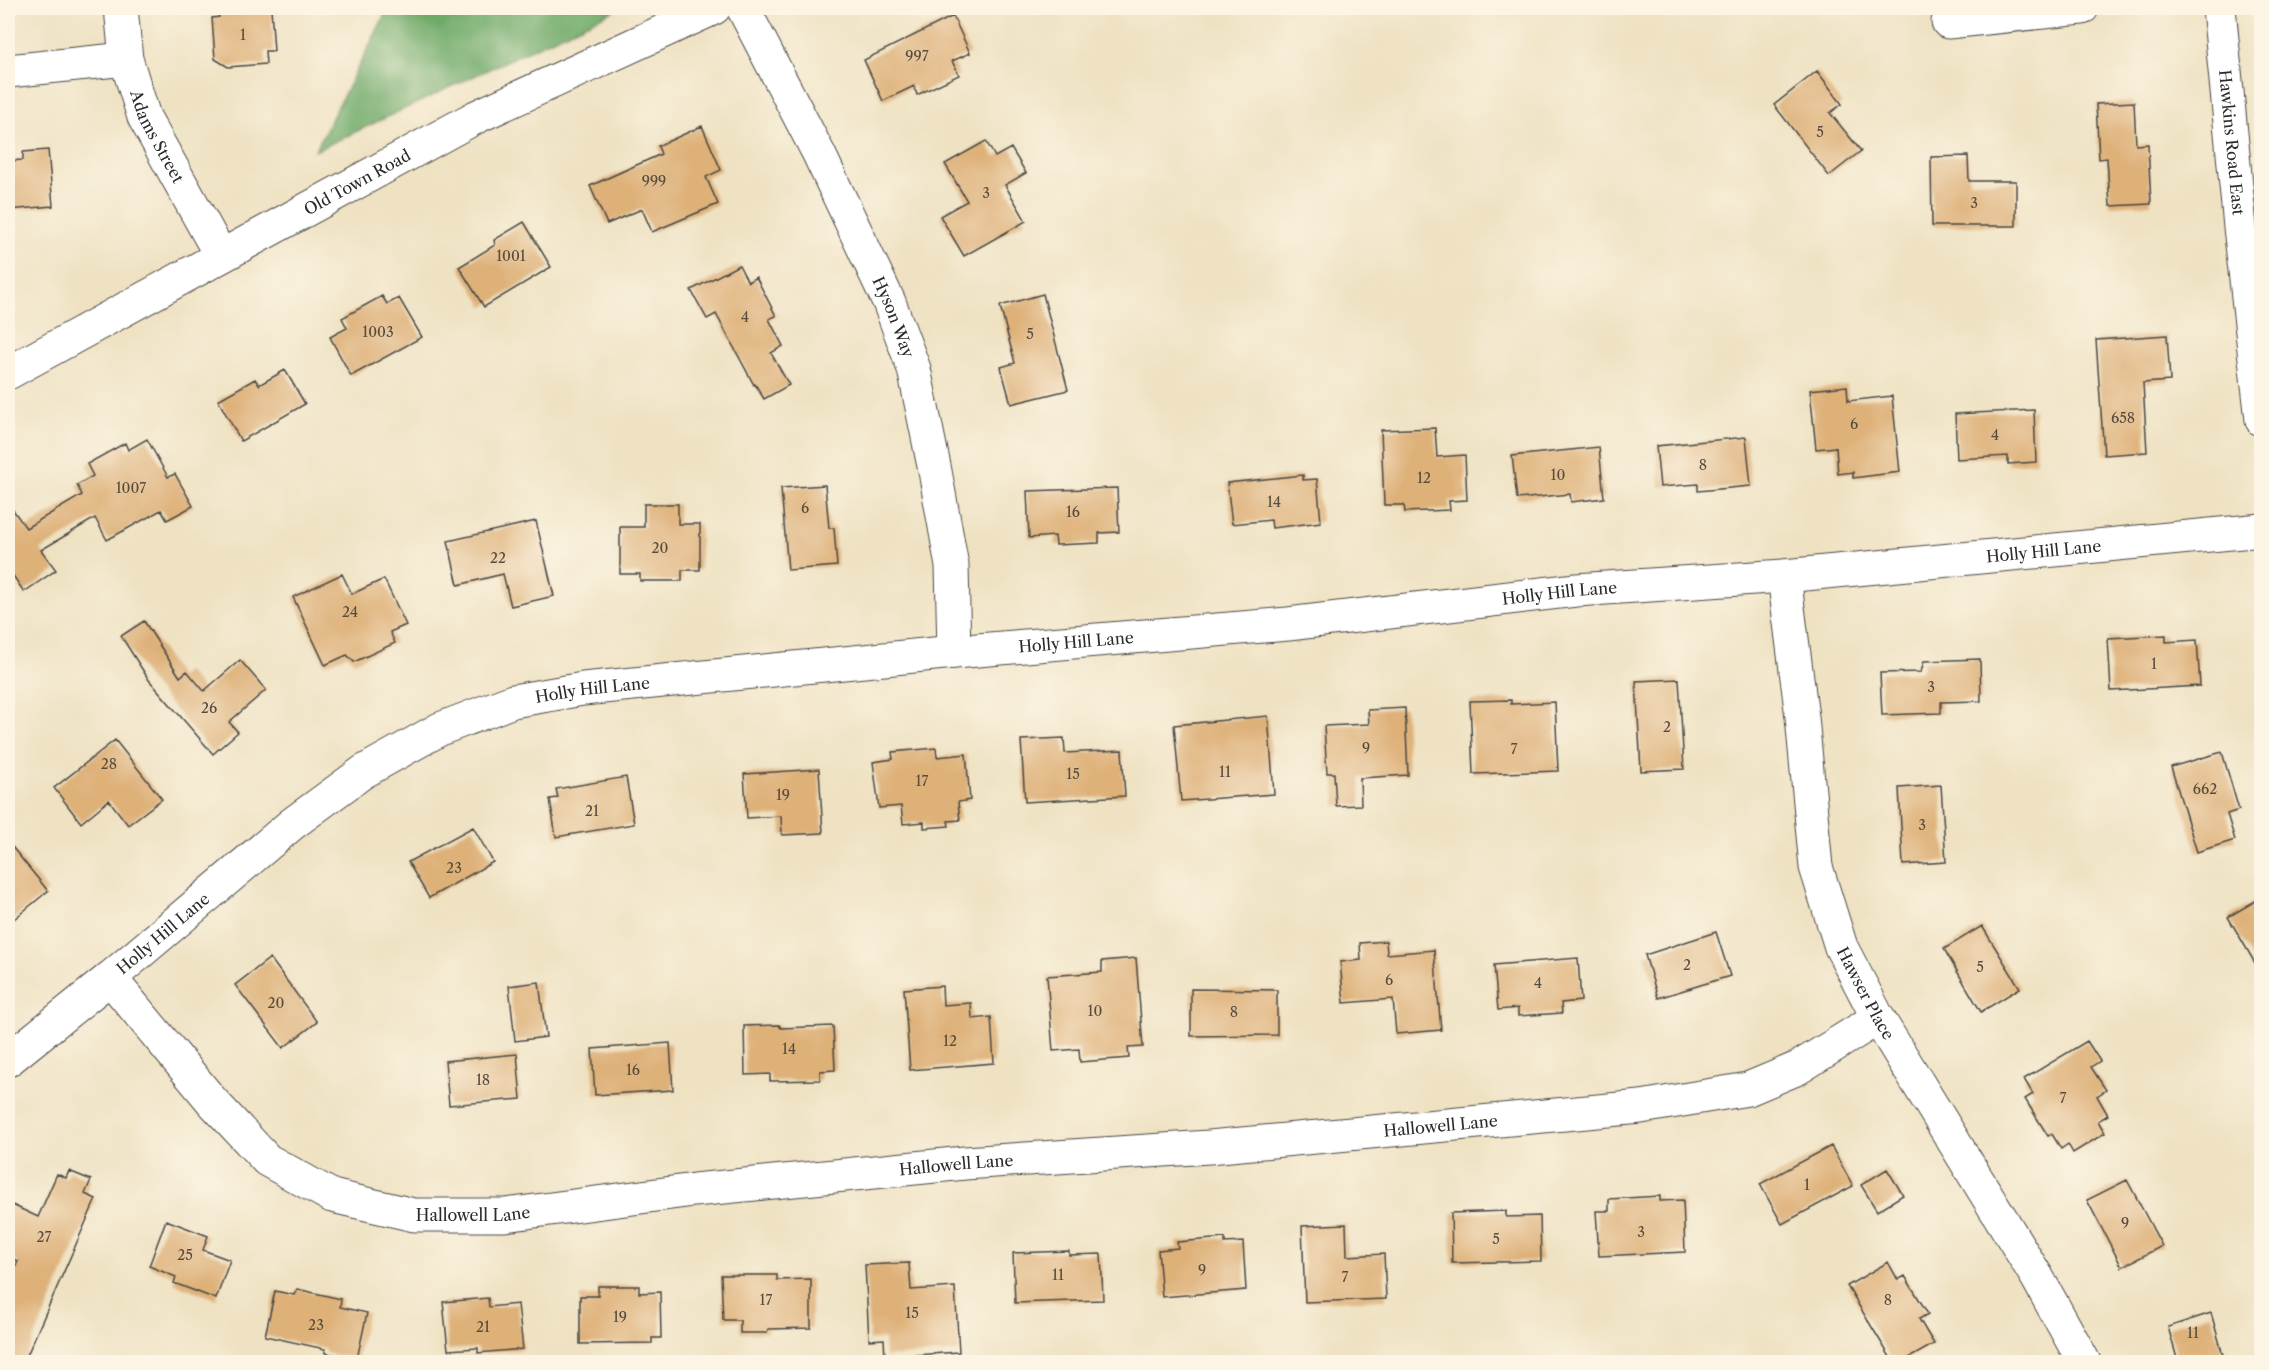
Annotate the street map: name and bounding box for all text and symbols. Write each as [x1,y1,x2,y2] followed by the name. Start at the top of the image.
[240,26,246,44] house number: 1
[905,47,929,65] house number: 997
[2215,69,2249,216] street label: Hawkins Road East
[126,87,189,187] street label: Adams Street
[1816,123,1824,141] house number: 5
[300,145,414,219] street label: Old Town Road
[642,172,666,190] house number: 999
[982,184,990,202] house number: 3
[1970,194,1978,212] house number: 3
[496,247,526,265] house number: 1001
[868,273,919,361] street label: Hyson Way
[741,308,749,326] house number: 4
[362,323,394,341] house number: 1003
[1026,325,1034,343] house number: 5
[2111,409,2135,427] house number: 658
[1850,415,1858,433] house number: 6
[1991,426,1999,444] house number: 4
[1699,456,1707,474] house number: 8
[1551,466,1565,484] house number: 10
[1417,469,1431,487] house number: 12
[116,479,146,497] house number: 1007
[1267,493,1281,511] house number: 14
[801,499,809,517] house number: 6
[1066,503,1080,521] house number: 16
[1985,536,2102,567] street label: Holly Hill Lane
[652,539,669,557] house number: 20
[490,549,506,567] house number: 22
[1501,577,1618,609] street label: Holly Hill Lane
[342,603,358,621] house number: 24
[1018,627,1134,657] street label: Holly Hill Lane
[2151,655,2157,673] house number: 1
[534,672,651,707] street label: Holly Hill Lane
[1927,678,1935,696] house number: 3
[201,699,217,717] house number: 26
[1663,718,1671,736] house number: 2
[1362,739,1370,757] house number: 9
[1511,740,1518,758] house number: 7
[101,755,117,773] house number: 28
[1219,763,1231,781] house number: 11
[1066,765,1080,783] house number: 15
[916,772,928,790] house number: 17
[2193,780,2217,798] house number: 662
[776,786,790,804] house number: 19
[585,802,599,820] house number: 21
[1918,816,1926,834] house number: 3
[446,859,462,877] house number: 23
[112,888,213,978] street label: Holly Hill Lane
[1833,943,1899,1043] street label: Hawser Place
[1683,956,1691,974] house number: 2
[1976,958,1984,976] house number: 5
[1385,971,1393,989] house number: 6
[1534,974,1542,992] house number: 4
[268,994,285,1012] house number: 20
[1088,1002,1102,1020] house number: 10
[1230,1003,1238,1021] house number: 8
[943,1032,957,1050] house number: 12
[782,1040,796,1058] house number: 14
[626,1061,640,1079] house number: 16
[476,1071,490,1089] house number: 18
[2060,1089,2067,1107] house number: 7
[1383,1110,1499,1141] street label: Hallowell Lane
[898,1150,1014,1180] street label: Hallowell Lane
[1804,1176,1810,1194] house number: 1
[416,1202,531,1225] street label: Hallowell Lane
[2121,1214,2129,1232] house number: 9
[1637,1223,1645,1241] house number: 3
[37,1228,52,1246] house number: 27
[1492,1230,1500,1248] house number: 5
[177,1246,193,1264] house number: 25
[1198,1261,1206,1279] house number: 9
[1052,1266,1064,1284] house number: 11
[1342,1268,1349,1286] house number: 7
[760,1291,772,1309] house number: 17
[1884,1291,1892,1309] house number: 8
[905,1304,919,1322] house number: 15
[613,1308,627,1326] house number: 19
[308,1316,324,1334] house number: 23
[476,1318,490,1336] house number: 21
[2187,1324,2199,1342] house number: 11

